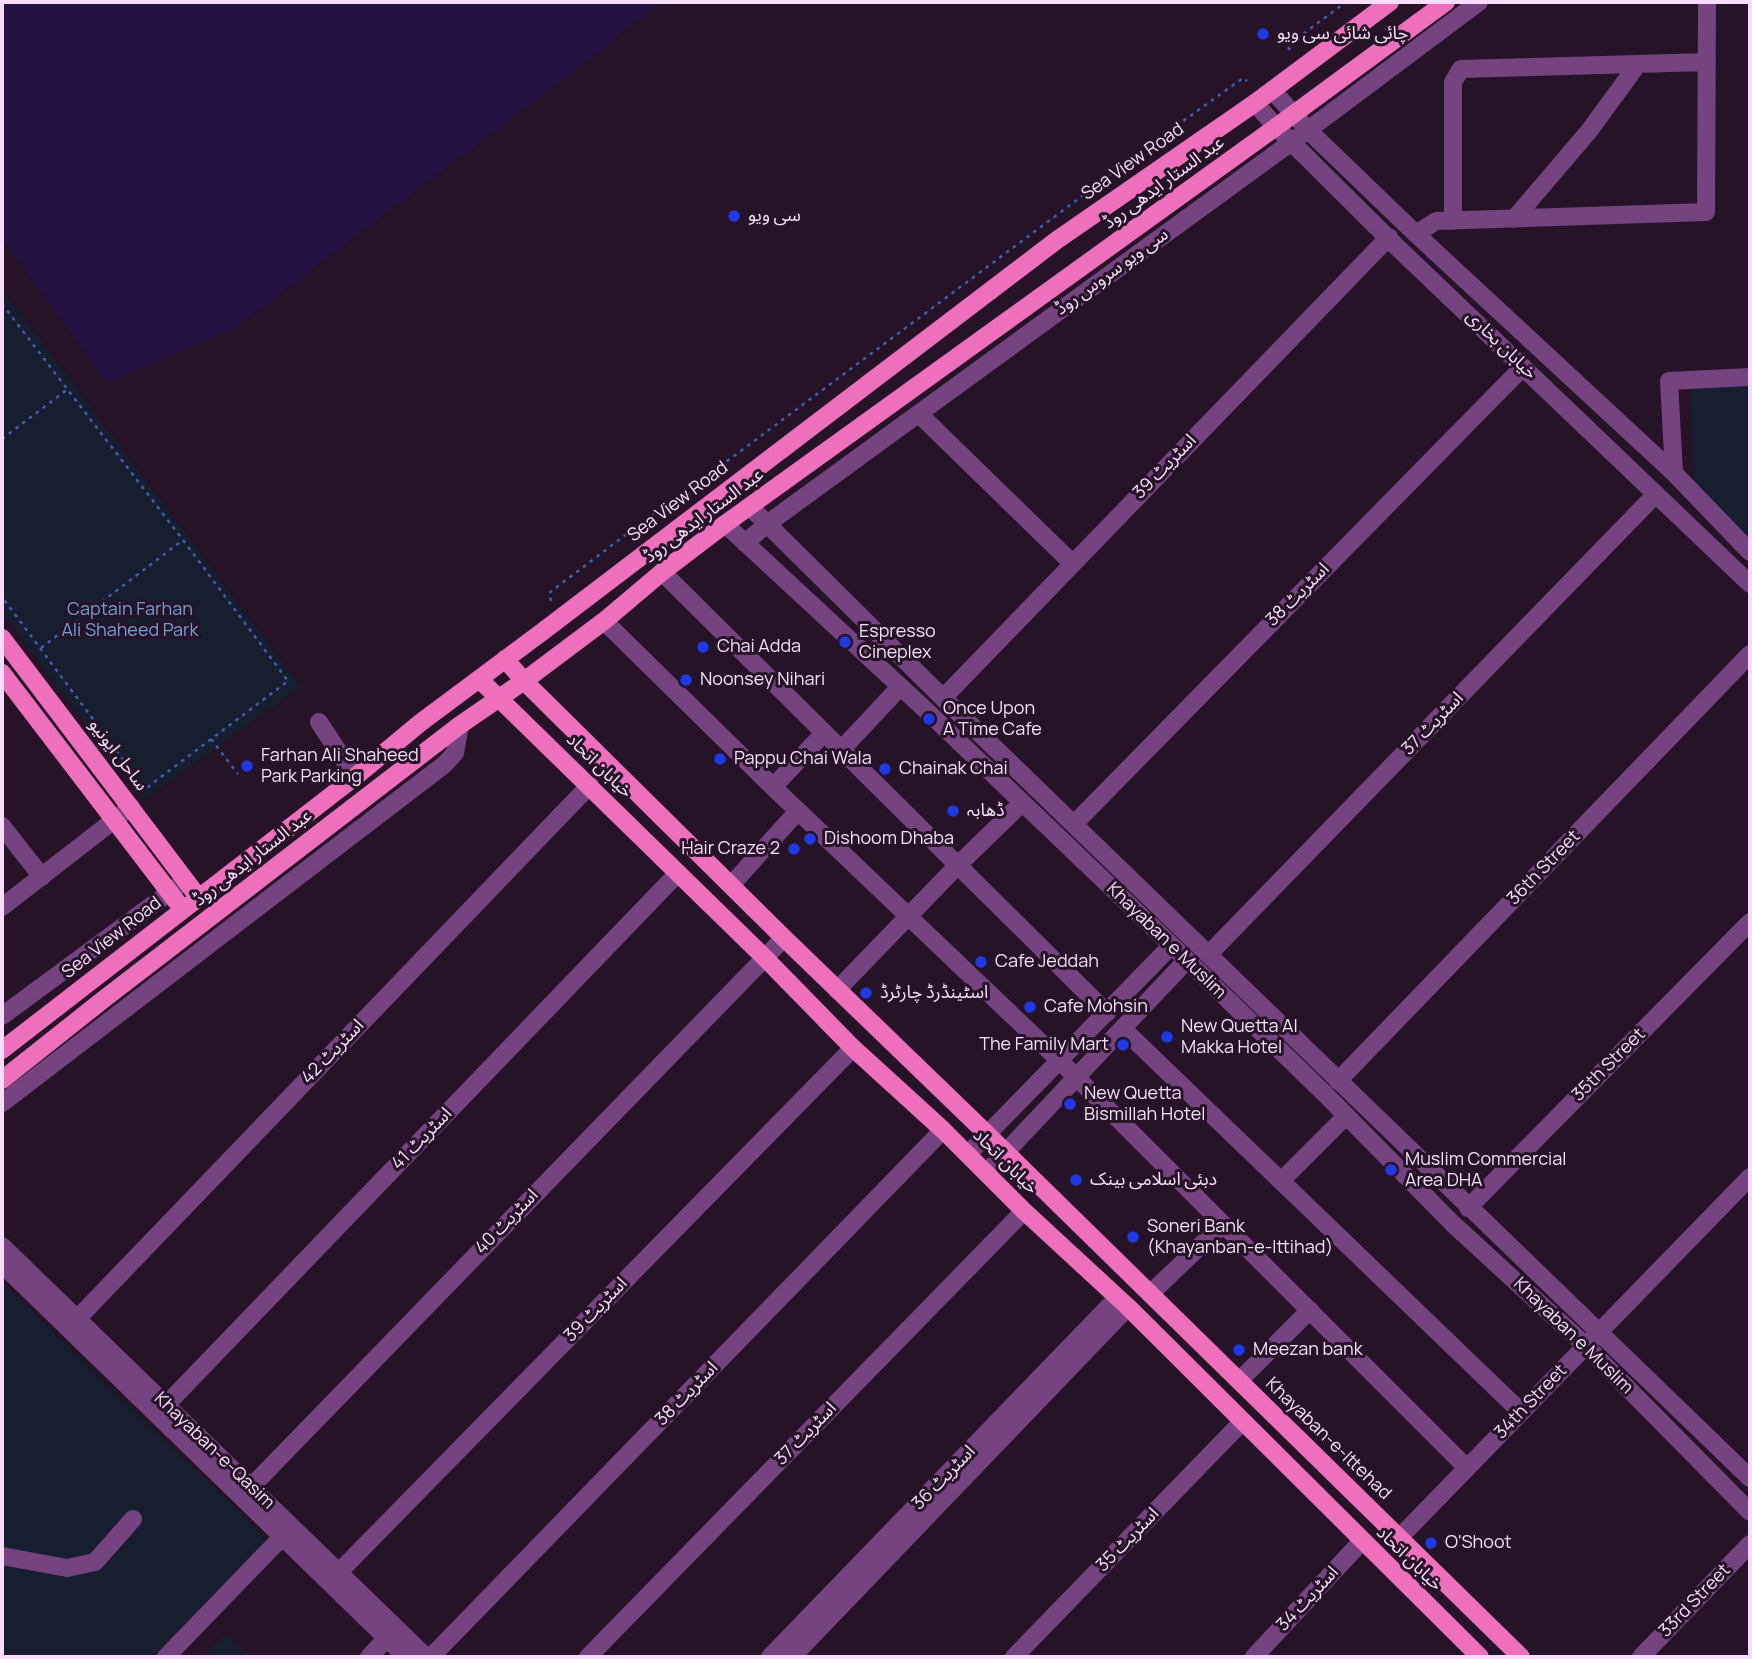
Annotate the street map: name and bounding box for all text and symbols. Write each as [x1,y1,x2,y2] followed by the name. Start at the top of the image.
[1277,23,1408,45] place label: چائی شائی سی ویو
[1255,26,1271,42] marker: چائی شائی سی ویو
[1078,119,1188,205] street label: Sea View Road
[1099,132,1229,234] street label: عبد الستار ایدھی روڈ
[748,205,801,227] place label: سی ویو
[726,208,742,224] marker: سی ویو
[1051,224,1173,320] street label: سی ویو سروس روڈ
[1461,306,1541,384] street label: خیابان بخاری
[1129,430,1201,504] street label: اسٹریٹ 39
[624,457,732,547] street label: Sea View Road
[640,464,768,568] street label: عبد الستار ایدھی روڈ
[1262,559,1334,631] street label: اسٹریٹ 38
[61,599,199,642] park label: Captain Farhan Ali Shaheed Park
[859,621,936,664] place label: Espresso Cineplex
[837,634,853,650] marker: Espresso Cineplex
[717,636,801,658] place label: Chai Adda
[695,639,711,655] marker: Chai Adda
[700,669,825,691] place label: Noonsey Nihari
[678,672,694,688] marker: Noonsey Nihari
[1398,688,1468,760] street label: اسٹریٹ 37
[943,698,1042,740] place label: Once Upon A Time Cafe
[921,711,937,727] marker: Once Upon A Time Cafe
[84,715,152,795] street label: ساحل ایونیو
[561,729,637,803] street label: خیابان اتحاد
[261,745,419,788] place label: Farhan Ali Shaheed Park Parking
[734,748,872,770] place label: Pappu Chai Wala
[712,751,728,767] marker: Pappu Chai Wala
[239,758,255,774] marker: Farhan Ali Shaheed Park Parking
[899,758,1008,780] place label: Chainak Chai
[877,761,893,777] marker: Chainak Chai
[967,800,1005,822] place label: ڈھابہ
[945,803,961,819] marker: ڈھابہ
[189,805,317,911] street label: عبد الستار ایدھی روڈ
[1503,826,1585,910] street label: 36th Street
[824,828,954,850] place label: Dishoom Dhaba
[802,831,818,847] marker: Dishoom Dhaba
[681,838,780,860] place label: Hair Craze 2
[786,841,802,857] marker: Hair Craze 2
[1102,878,1230,1004] street label: Khayaban e Muslim
[58,893,166,983] street label: Sea View Road
[995,951,1099,973] place label: Cafe Jeddah
[973,954,989,970] marker: Cafe Jeddah
[880,982,988,1004] place label: اسٹینڈرڈ چارٹرڈ
[858,985,874,1001] marker: اسٹینڈرڈ چارٹرڈ
[1044,996,1148,1018] place label: Cafe Mohsin
[1022,999,1038,1015] marker: Cafe Mohsin
[297,1015,369,1089] street label: اسٹریٹ 42
[1181,1016,1298,1058] place label: New Quetta Al Makka Hotel
[1568,1024,1650,1106] street label: 35th Street
[1159,1029,1175,1045] marker: New Quetta Al Makka Hotel
[979,1034,1109,1056] place label: The Family Mart
[1115,1037,1131,1053] marker: The Family Mart
[1084,1083,1205,1126] place label: New Quetta Bismillah Hotel
[1062,1096,1078,1112] marker: New Quetta Bismillah Hotel
[387,1103,457,1175] street label: اسٹریٹ 41
[968,1125,1042,1199] street label: خیابان اتحاد
[1405,1149,1566,1192] place label: Muslim Commercial Area DHA
[1383,1162,1399,1178] marker: Muslim Commercial Area DHA
[1090,1169,1217,1191] place label: دبئی اسلامی بینک
[1068,1172,1084,1188] marker: دبئی اسلامی بینک
[471,1185,543,1259] street label: اسٹریٹ 40
[1147,1216,1333,1258] place label: Soneri Bank (Khayanban-e-Ittihad)
[1125,1229,1141,1245] marker: Soneri Bank (Khayanban-e-Ittihad)
[560,1273,632,1347] street label: اسٹریٹ 39
[1509,1273,1637,1399] street label: Khayaban e Muslim
[1253,1339,1363,1361] place label: Meezan bank
[1231,1342,1247,1358] marker: Meezan bank
[651,1357,723,1431] street label: اسٹریٹ 38
[1490,1360,1572,1444] street label: 34th Street
[1261,1373,1395,1505] street label: Khayaban-e-Ittehad
[149,1388,279,1514] street label: Khayaban-e-Qasim
[771,1398,841,1470] street label: اسٹریٹ 37
[908,1441,980,1515] street label: اسٹریٹ 36
[1092,1503,1164,1577] street label: اسٹریٹ 35
[1371,1522,1447,1596] street label: خیابان اتحاد
[1445,1532,1512,1554] place label: O'Shoot
[1423,1535,1439,1551] marker: O'Shoot
[1655,1560,1735,1642] street label: 33rd Street
[1273,1562,1343,1636] street label: اسٹریٹ 34

